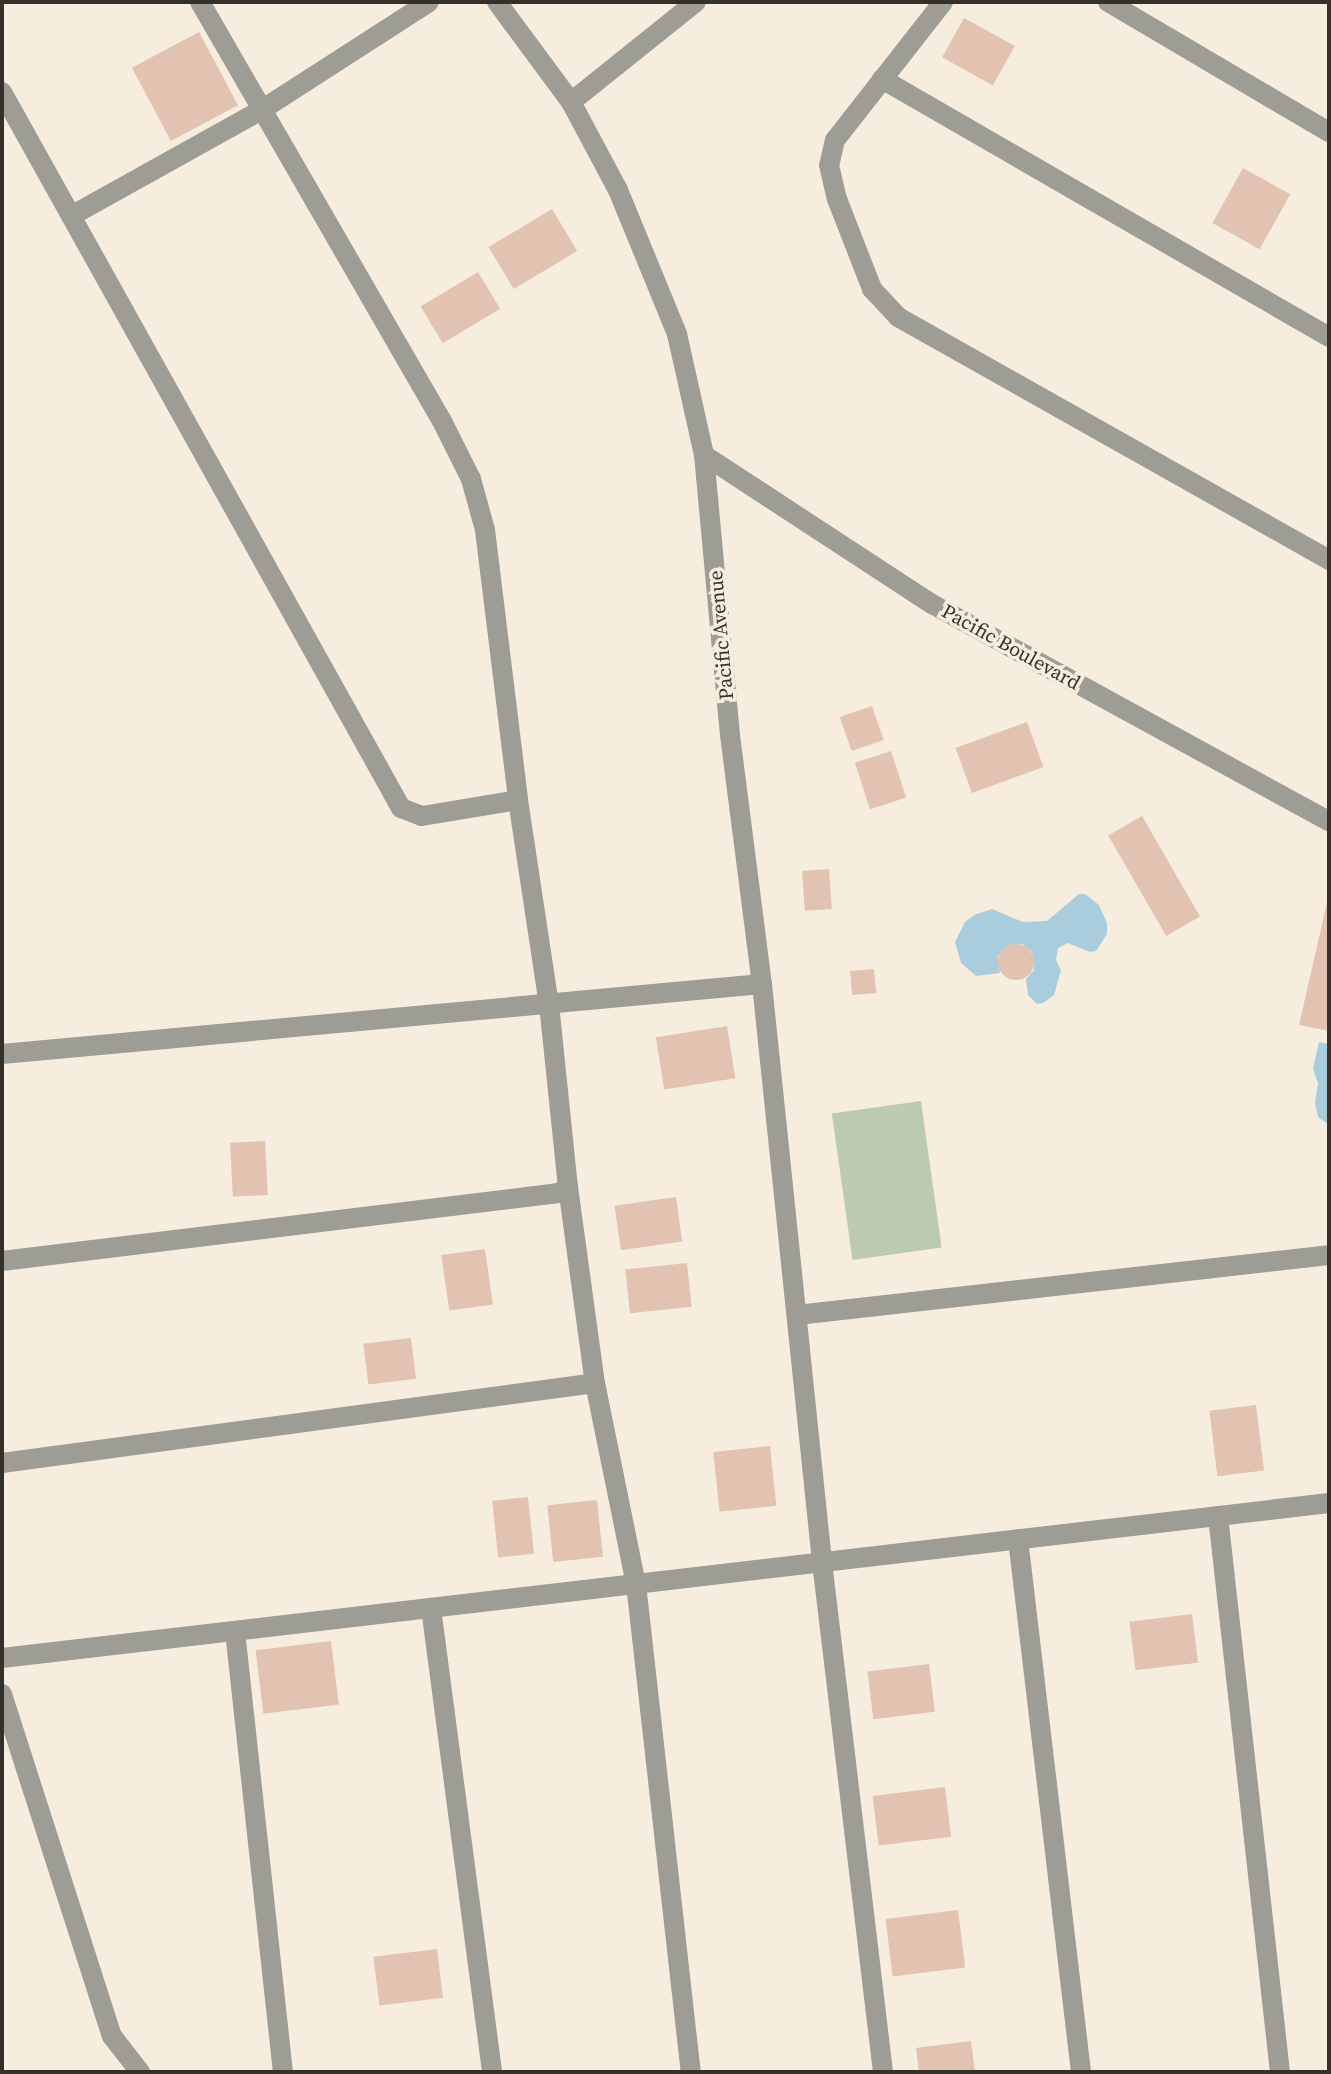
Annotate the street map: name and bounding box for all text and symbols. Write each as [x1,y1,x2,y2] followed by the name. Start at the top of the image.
[703,569,739,701] street label: Pacific Avenue
[938,599,1084,695] street label: Pacific Boulevard

